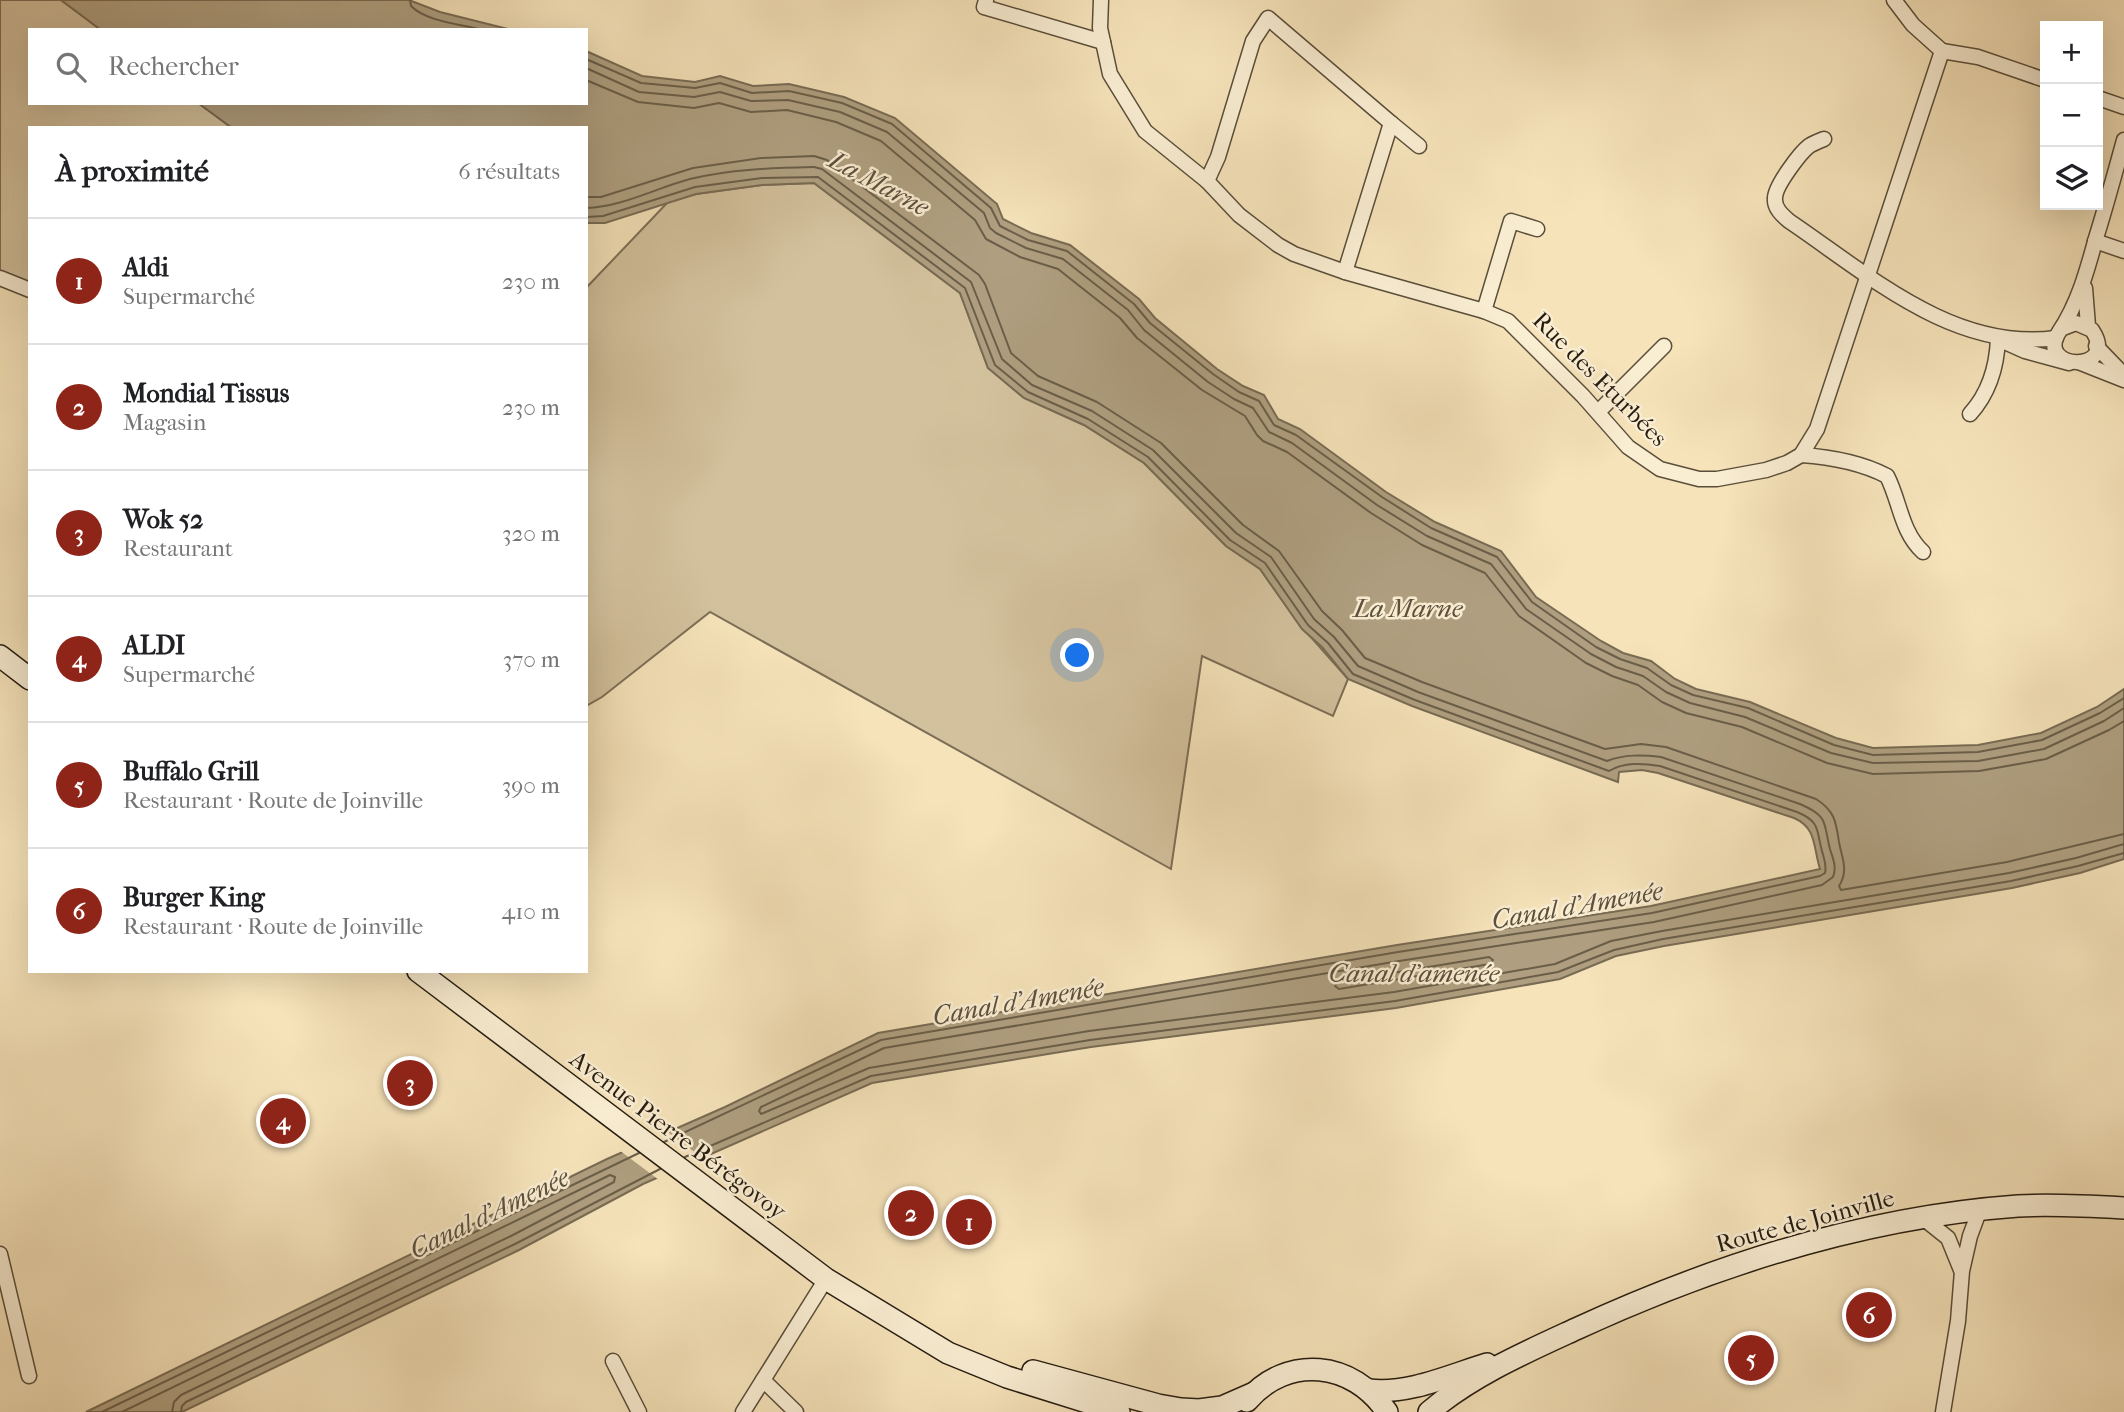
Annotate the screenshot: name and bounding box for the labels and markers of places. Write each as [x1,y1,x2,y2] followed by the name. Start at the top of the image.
[387,1057,433,1109] pin: 3
[260,1095,306,1147] pin: 4
[888,1187,934,1239] pin: 2
[946,1196,992,1248] pin: 1
[1846,1289,1892,1341] pin: 6
[1728,1332,1774,1384] pin: 5

